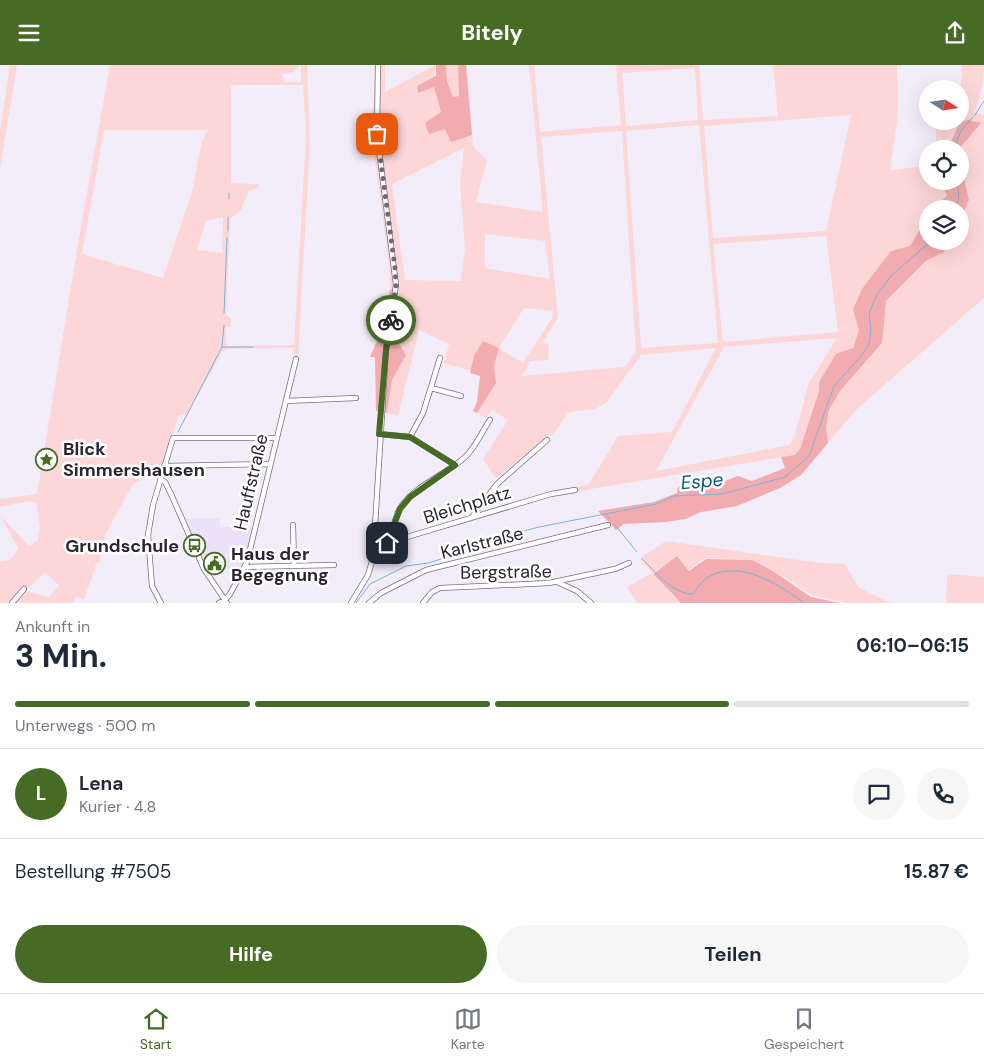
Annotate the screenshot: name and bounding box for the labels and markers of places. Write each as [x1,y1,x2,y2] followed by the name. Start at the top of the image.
[356,113,398,155] pin
[63,437,205,482] place label: Blick Simmershausen
[35,447,59,471] place icon: Blick Simmershausen
[366,522,408,564] pin
[65,534,179,558] place label: Grundschule
[183,534,207,558] bus stop icon: Grundschule
[231,542,329,587] place label: Haus der Begegnung
[203,552,227,576] public building icon: Haus der Begegnung

